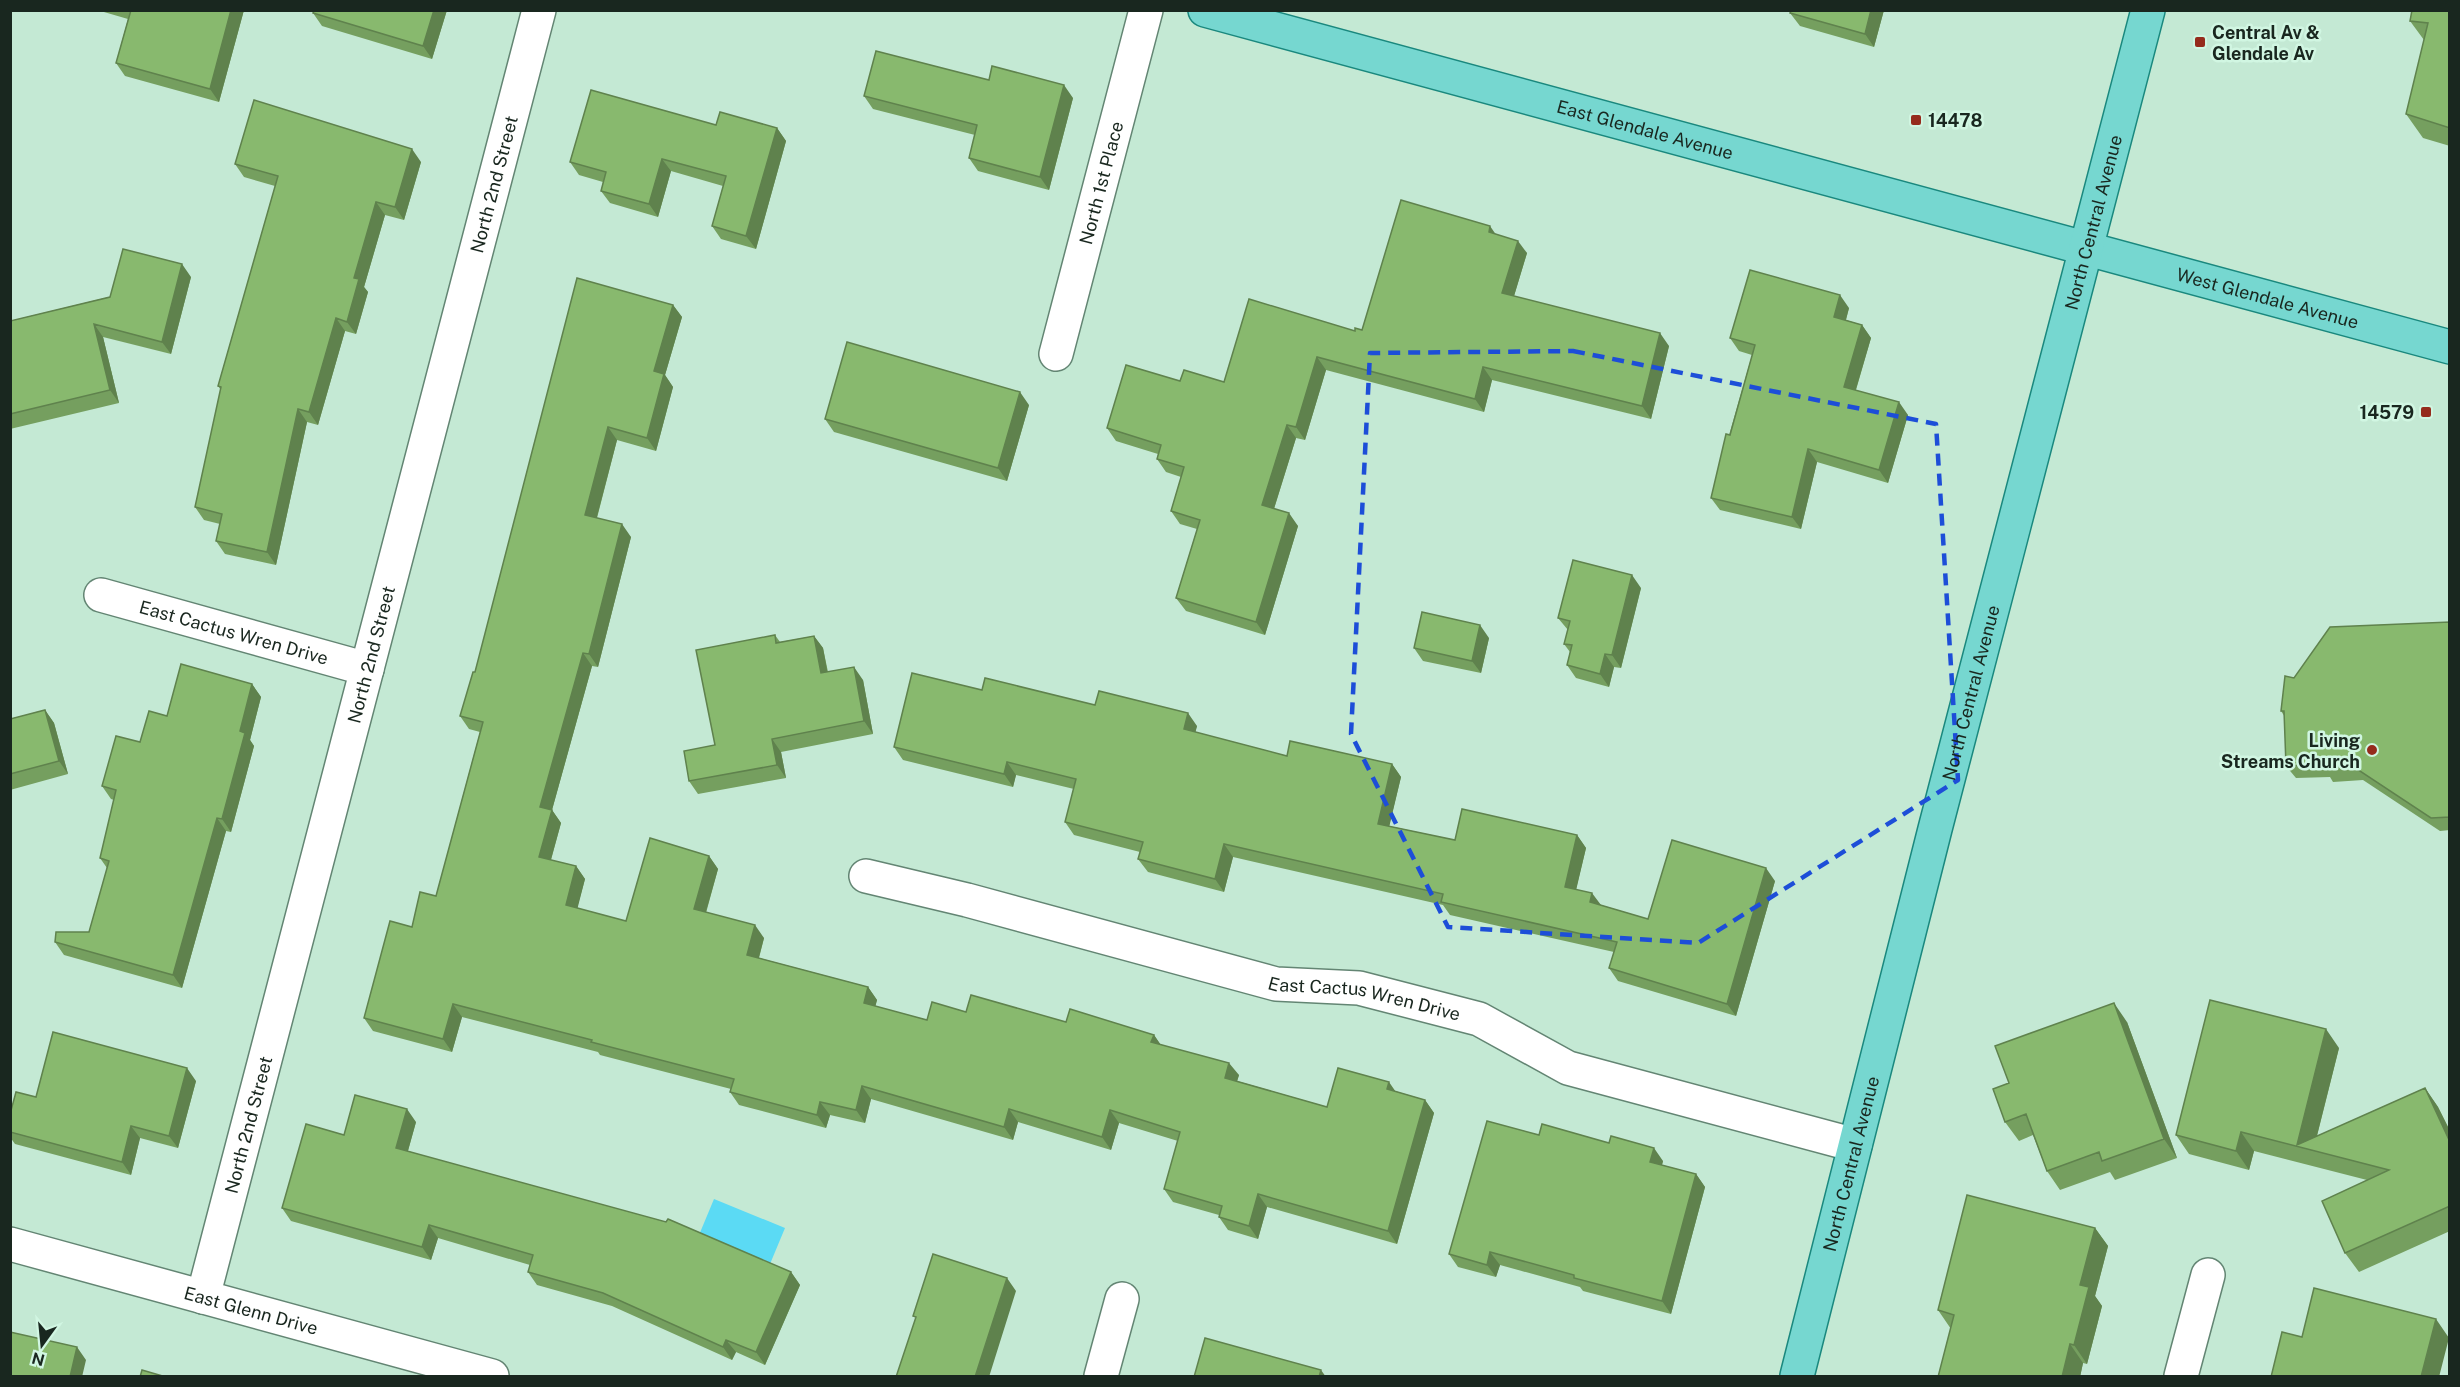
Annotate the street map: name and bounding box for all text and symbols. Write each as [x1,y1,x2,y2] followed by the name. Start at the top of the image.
[2212,22,2320,64] place label: Central Av & Glendale Av
[2193,35,2207,49] marker: Central Av & Glendale Av
[1555,95,1736,163] street label: East Glendale Avenue
[1928,110,1983,131] place label: 14478
[466,113,521,255] street label: North 2nd Street
[1909,113,1923,127] marker: 14478
[1075,119,1127,247] street label: North 1st Place
[2060,132,2126,312] street label: North Central Avenue
[2174,263,2361,332] street label: West Glendale Avenue
[2360,402,2414,423] place label: 14579
[2419,405,2433,419] marker: 14579
[343,584,399,725] street label: North 2nd Street
[137,596,331,668] street label: East Cactus Wren Drive
[1938,603,2003,783] street label: North Central Avenue
[2221,730,2360,772] place label: Living Streams Church
[2365,743,2379,757] marker: Living Streams Church
[1266,972,1463,1024] street label: East Cactus Wren Drive
[220,1054,276,1196] street label: North 2nd Street
[1818,1074,1883,1254] street label: North Central Avenue
[182,1282,320,1338] street label: East Glenn Drive
[12,1315,72,1375] north arrow
[30,1348,47,1370] text: N

